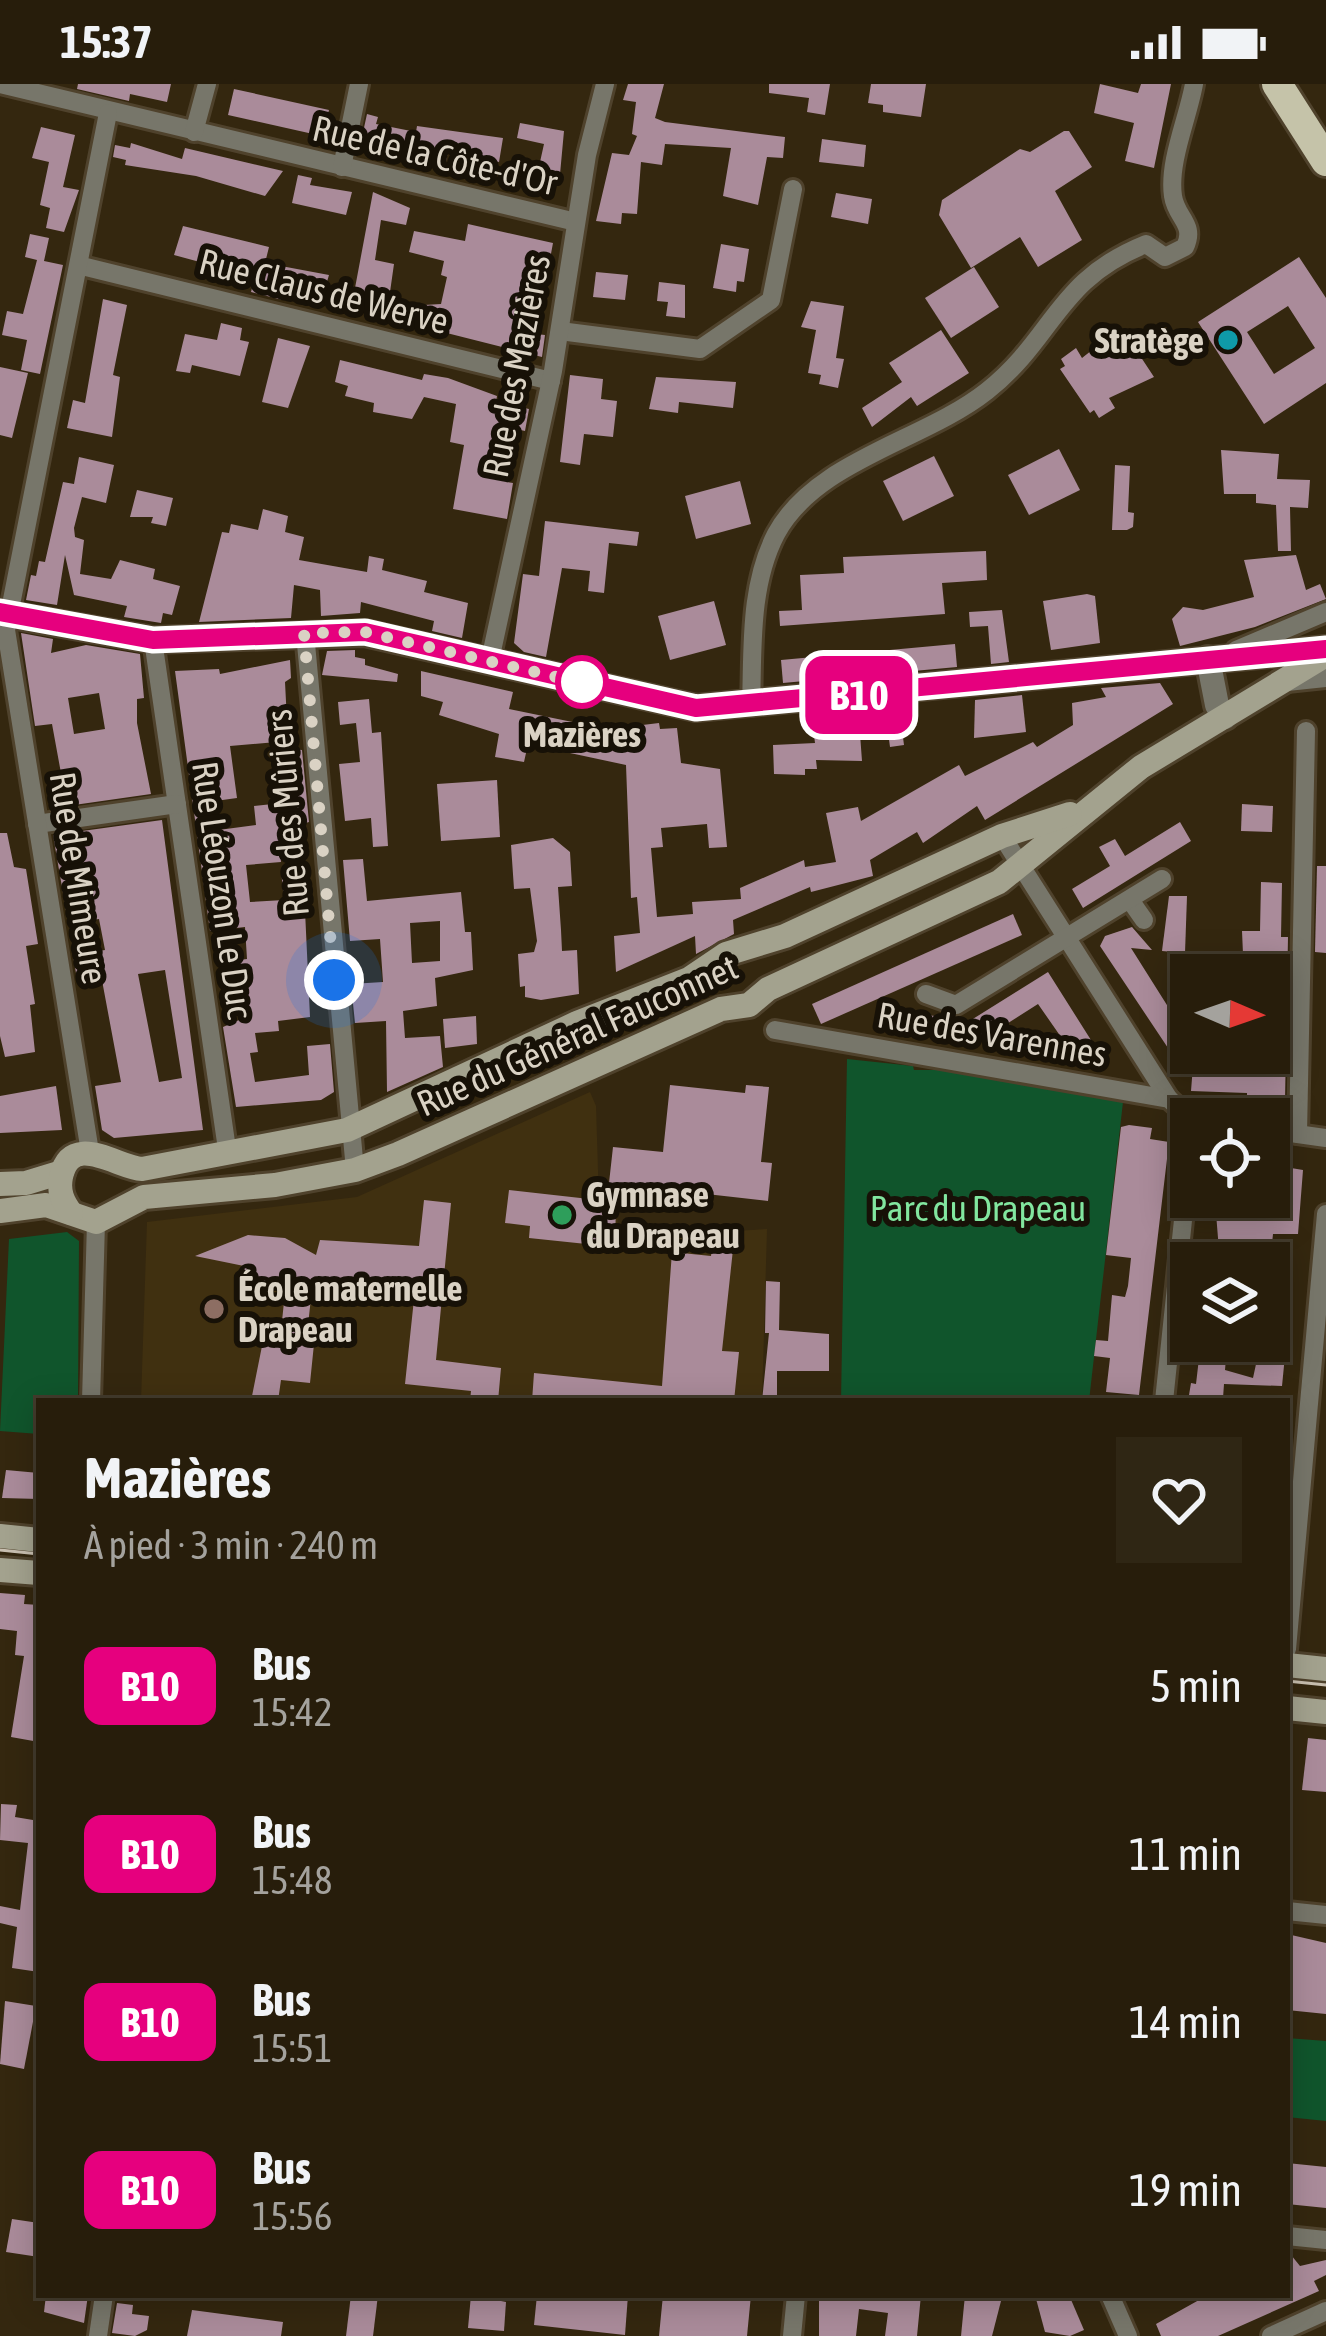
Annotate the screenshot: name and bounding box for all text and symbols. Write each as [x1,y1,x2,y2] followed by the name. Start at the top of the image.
[60,16,153,68] text: 15:37
[309,106,563,204] street label: Rue de la Côte-d'Or
[195,240,453,342] street label: Rue Claus de Werve
[474,251,558,481] street label: Rue des Mazières
[1094,319,1204,361] place label: Stratège
[1215,327,1241,353] marker: Stratège
[790,656,928,734] line badge: B10
[557,657,607,707] marker: Mazières
[829,671,889,719] text: B10
[257,708,317,918] street label: Rue des Mûriers
[523,713,641,755] place label: Mazières
[184,759,262,1022] street label: Rue Léouzon Le Duc
[42,769,116,987] street label: Rue de Mimeure
[410,945,744,1125] street label: Rue du Général Fauconnet
[304,950,364,1010] your location
[1170,954,1290,1074] north arrow
[1170,954,1290,1362] map controls
[874,993,1110,1075] street label: Rue des Varennes
[1170,1098,1290,1218] button: locate
[586,1173,740,1256] place label: Gymnase du Drapeau
[870,1187,1086,1229] park label: Parc du Drapeau
[549,1202,575,1228] marker: Gymnase du Drapeau
[1170,1242,1290,1362] button: layers
[238,1267,463,1350] place label: École maternelle Drapeau
[201,1296,227,1322] marker: École maternelle Drapeau
[1116,1437,1242,1563] button: heart
[84,1445,271,1510] text: Mazières
[84,1523,378,1567] text: À pied · 3 min · 240 m
[252,1638,311,1690] text: Bus
[1150,1660,1242,1712] text: 5 min
[120,1662,180,1710] text: B10
[252,1690,332,1734] text: 15:42
[252,1806,311,1858] text: Bus
[1129,1828,1242,1880] text: 11 min
[120,1830,180,1878] text: B10
[252,1858,332,1902] text: 15:48
[252,1974,311,2026] text: Bus
[1129,1996,1242,2048] text: 14 min
[120,1998,180,2046] text: B10
[252,2026,332,2070] text: 15:51
[252,2142,311,2194] text: Bus
[1129,2164,1242,2216] text: 19 min
[120,2166,180,2214] text: B10
[252,2194,332,2238] text: 15:56

